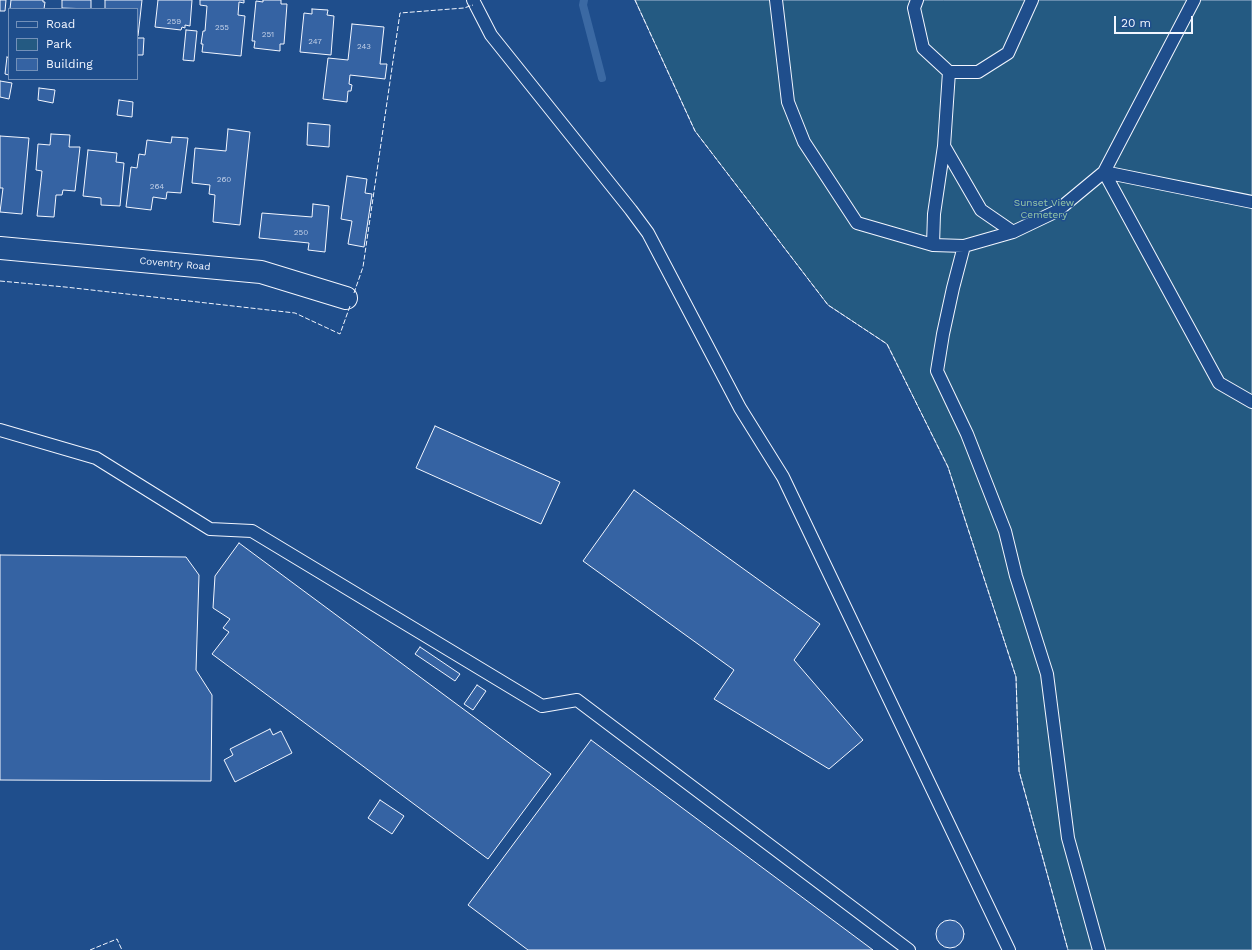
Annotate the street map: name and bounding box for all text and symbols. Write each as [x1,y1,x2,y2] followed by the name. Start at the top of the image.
[8,8,138,80] legend
[1116,8,1195,34] scale bar
[1121,16,1151,30] text: 20 m
[46,17,75,31] text: Road
[167,17,181,27] house number: 259
[215,23,229,33] house number: 255
[262,30,274,40] house number: 251
[46,37,72,51] text: Park
[308,37,322,47] house number: 247
[357,42,371,52] house number: 243
[46,57,93,71] text: Building
[217,175,231,185] house number: 260
[150,182,164,192] house number: 264
[1014,197,1074,220] park label: Sunset View Cemetery
[294,228,308,238] house number: 250
[139,255,211,273] street label: Coventry Road

